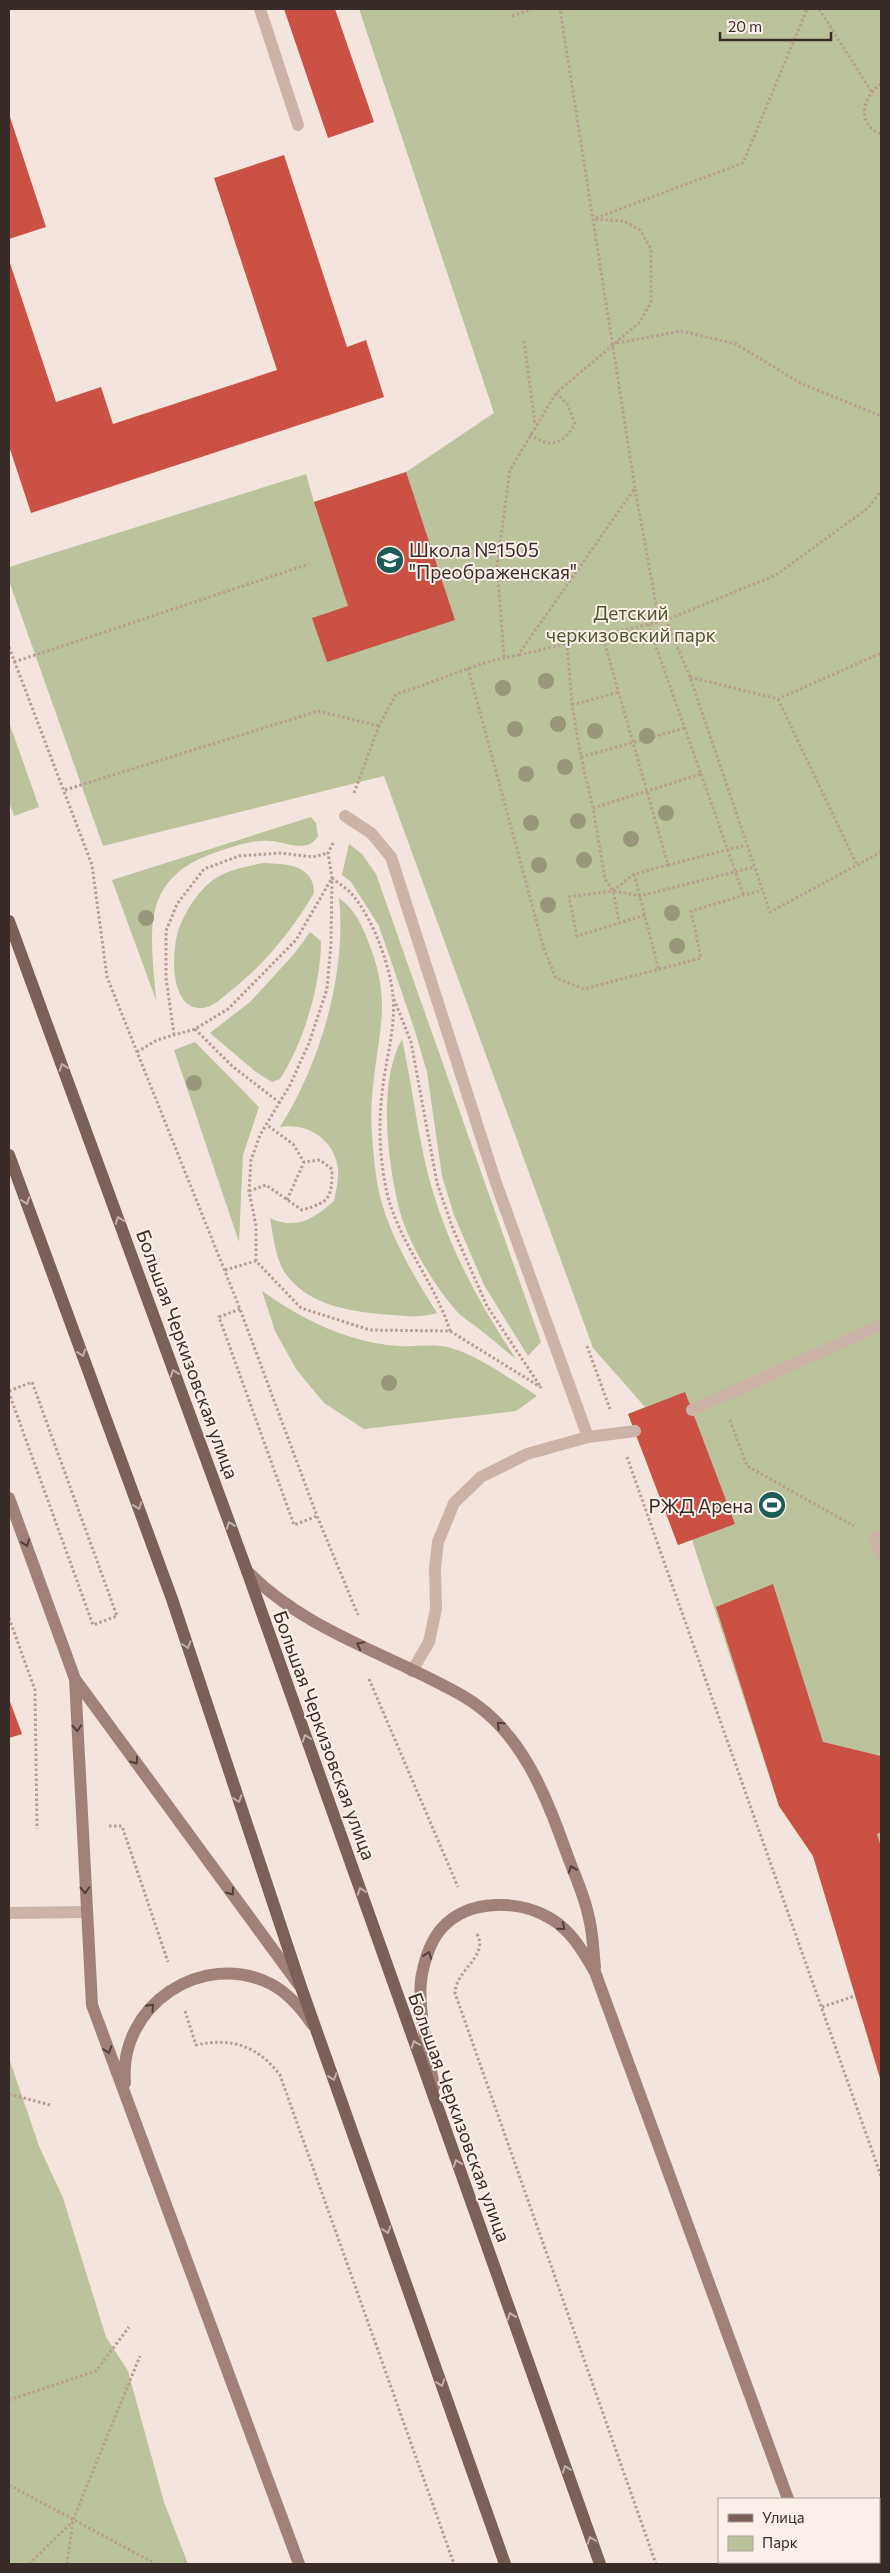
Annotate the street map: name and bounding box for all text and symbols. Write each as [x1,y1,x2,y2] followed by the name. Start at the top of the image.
[720,10,831,42] scale bar
[728,17,762,35] text: 20 m
[409,538,577,583] place label: Школа №1505 "Преображенская"
[375,545,405,575] school or university icon: Школа №1505 "Преображенская"
[546,601,716,646] park label: Детский черкизовский парк
[59,1064,69,1072] one-way arrow
[20,1196,30,1204] one-way arrow
[115,1216,125,1225] one-way arrow
[132,1226,244,1482] street label: Большая Черкизовская улица
[76,1348,86,1357] one-way arrow
[170,1369,180,1377] one-way arrow
[757,1490,787,1520] sports icon: РЖД Арена
[649,1494,753,1517] place label: РЖД Арена
[132,1501,142,1510] one-way arrow
[226,1521,236,1530] one-way arrow
[20,1539,30,1547] one-way arrow
[269,1607,381,1863] street label: Большая Черкизовская улица
[181,1640,191,1649] one-way arrow
[356,1641,365,1651] one-way arrow
[497,1722,506,1731] one-way arrow
[72,1724,83,1732] one-way arrow
[302,1734,312,1743] one-way arrow
[129,1755,138,1765] one-way arrow
[233,1794,243,1803] one-way arrow
[568,1865,578,1874] one-way arrow
[79,1886,90,1894] one-way arrow
[225,1886,234,1896] one-way arrow
[356,1887,366,1896] one-way arrow
[556,1922,565,1930] one-way arrow
[422,1951,432,1960] one-way arrow
[404,1989,516,2245] street label: Большая Черкизовская улица
[145,2003,154,2012] one-way arrow
[411,2041,421,2049] one-way arrow
[102,2045,112,2053] one-way arrow
[327,2072,337,2080] one-way arrow
[453,2160,463,2168] one-way arrow
[381,2225,391,2234] one-way arrow
[507,2313,517,2321] one-way arrow
[435,2378,445,2387] one-way arrow
[562,2466,572,2474] one-way arrow
[718,2498,880,2563] legend
[762,2508,804,2526] text: Улица
[762,2533,798,2551] text: Парк
[587,2536,597,2545] one-way arrow

